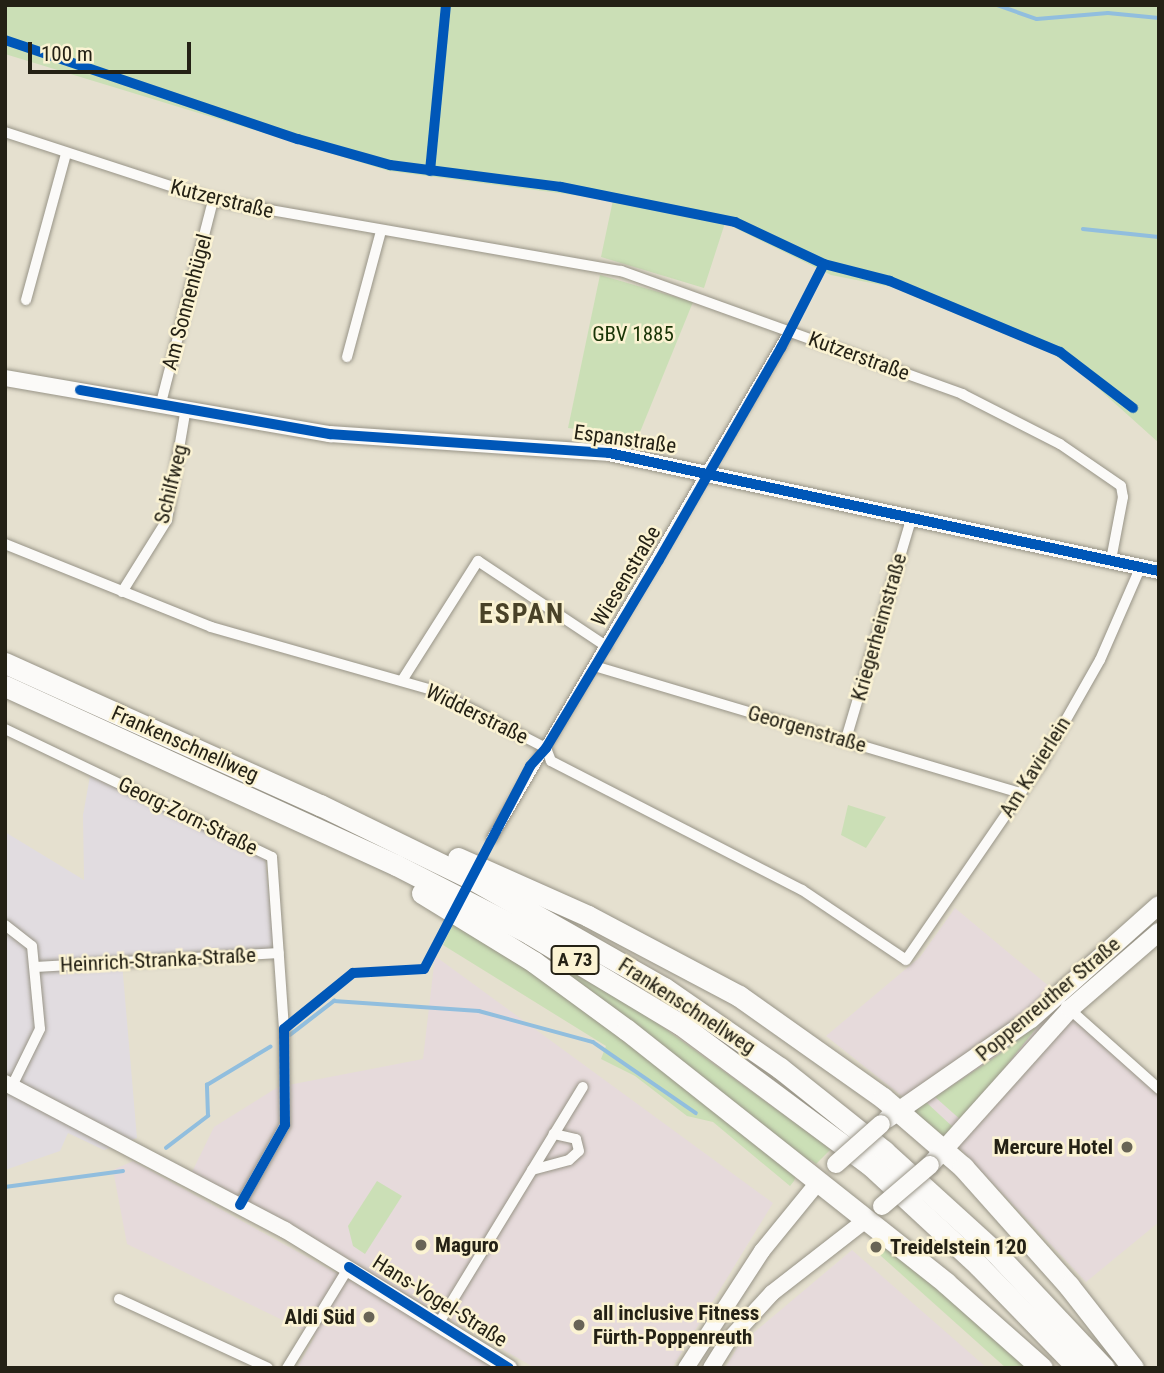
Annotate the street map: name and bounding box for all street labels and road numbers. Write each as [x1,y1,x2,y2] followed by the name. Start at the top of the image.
[168,174,276,224] street label: Kutzerstraße
[157,231,217,373] street label: Am Sonnenhügel
[805,326,913,386] street label: Kutzerstraße
[572,419,678,459] street label: Espanstraße
[149,442,193,526] street label: Schilfweg
[586,521,666,631] street label: Wiesenstraße
[846,550,912,704] street label: Kriegerheimstraße
[422,678,532,750] street label: Widderstraße
[108,700,262,788] street label: Frankenschnellweg
[745,700,869,758] street label: Georgenstraße
[994,712,1076,822] street label: Am Kavierlein
[114,771,262,861] street label: Georg-Zorn-Straße
[971,931,1125,1067] street label: Poppenreuther Straße
[59,942,257,978] street label: Heinrich-Stranka-Straße
[550,944,600,976] road number: A 73
[614,952,760,1060] street label: Frankenschnellweg
[368,1249,512,1353] street label: Hans-Vogel-Straße

